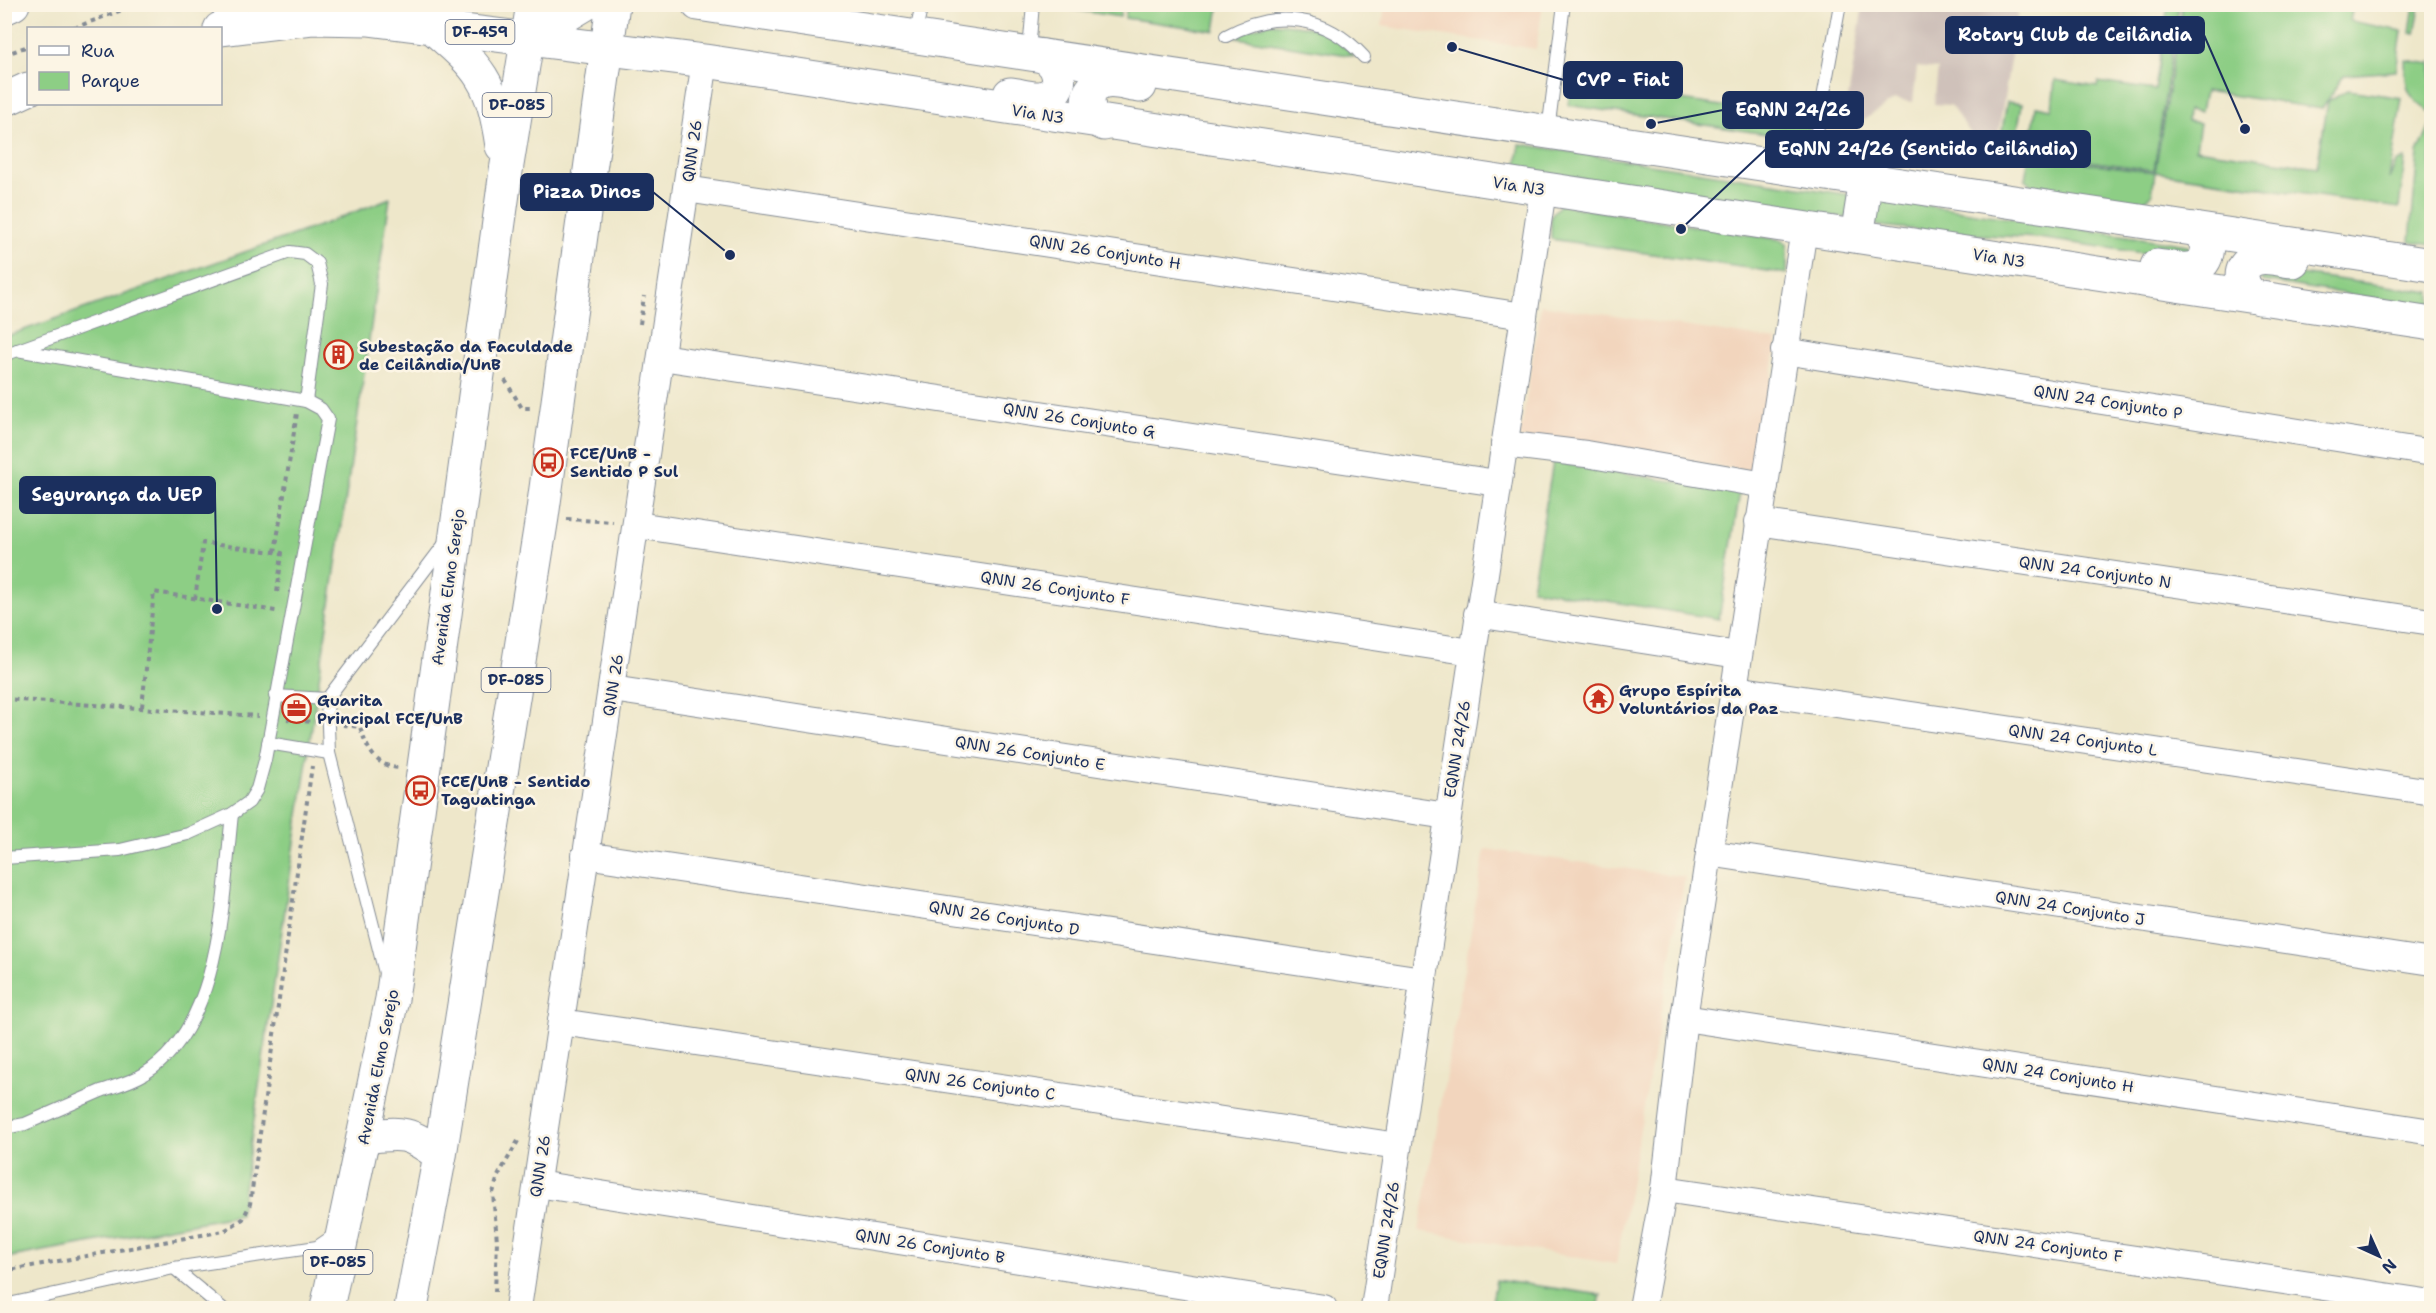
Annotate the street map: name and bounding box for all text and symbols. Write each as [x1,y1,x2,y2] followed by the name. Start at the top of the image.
[1946,17,2204,53] callout: Rotary Club de Ceilândia
[446,20,514,44] road number: DF-459
[1958,23,2193,47] text: Rotary Club de Ceilândia
[27,27,222,105] legend
[81,39,114,63] text: Rua
[1564,62,1682,98] callout: CVP - Fiat
[1576,68,1670,92] text: CVP - Fiat
[81,69,140,93] text: Parque
[1723,92,1863,128] callout: EQNN 24/26
[482,93,552,117] road number: DF-085
[1735,98,1851,122] text: EQNN 24/26
[1010,99,1066,129] street label: Via N3
[677,118,707,184] street label: QNN 26
[1766,131,2090,167] callout: EQNN 24/26 (Sentido Ceilândia)
[1778,137,2078,161] text: EQNN 24/26 (Sentido Ceilândia)
[1491,171,1547,201] street label: Via N3
[521,174,653,210] callout: Pizza Dinos
[533,180,641,204] text: Pizza Dinos
[1028,230,1182,274] street label: QNN 26 Conjunto H
[1971,243,2027,273] street label: Via N3
[359,336,573,375] place label: Subestação da Faculdade de Ceilândia/UnB
[322,339,354,371] building icon: Subestação da Faculdade de Ceilândia/UnB
[2032,380,2184,424] street label: QNN 24 Conjunto P
[1001,398,1157,442] street label: QNN 26 Conjunto G
[570,443,679,482] place label: FCE/UnB - Sentido P Sul
[533,446,565,478] bus stop icon: FCE/UnB - Sentido P Sul
[20,477,215,513] callout: Segurança da UEP
[32,483,202,507] text: Segurança da UEP
[427,507,469,667] street label: Avenida Elmo Serejo
[2018,551,2172,593] street label: QNN 24 Conjunto N
[979,566,1131,610] street label: QNN 26 Conjunto F
[598,652,628,718] street label: QNN 26
[482,668,550,692] road number: DF-085
[1619,680,1779,719] place label: Grupo Espírita Voluntários da Paz
[1582,683,1614,715] temple icon: Grupo Espírita Voluntários da Paz
[317,690,463,729] place label: Guarita Principal FCE/UnB
[280,693,312,725] office icon: Guarita Principal FCE/UnB
[1439,699,1475,799] street label: EQNN 24/26
[2007,719,2159,761] street label: QNN 24 Conjunto L
[953,731,1107,775] street label: QNN 26 Conjunto E
[441,771,590,810] place label: FCE/UnB - Sentido Taguatinga
[404,774,436,806] bus stop icon: FCE/UnB - Sentido Taguatinga
[1994,886,2146,930] street label: QNN 24 Conjunto J
[927,896,1081,940] street label: QNN 26 Conjunto D
[353,987,403,1147] street label: Avenida Elmo Serejo
[1981,1053,2135,1097] street label: QNN 24 Conjunto H
[904,1063,1057,1105] street label: QNN 26 Conjunto C
[525,1133,555,1199] street label: QNN 26
[1368,1180,1404,1280] street label: EQNN 24/26
[854,1224,1006,1268] street label: QNN 26 Conjunto B
[1972,1225,2124,1267] street label: QNN 24 Conjunto F
[2349,1226,2409,1286] north arrow
[304,1250,372,1274] road number: DF-085
[2377,1254,2401,1278] text: N

